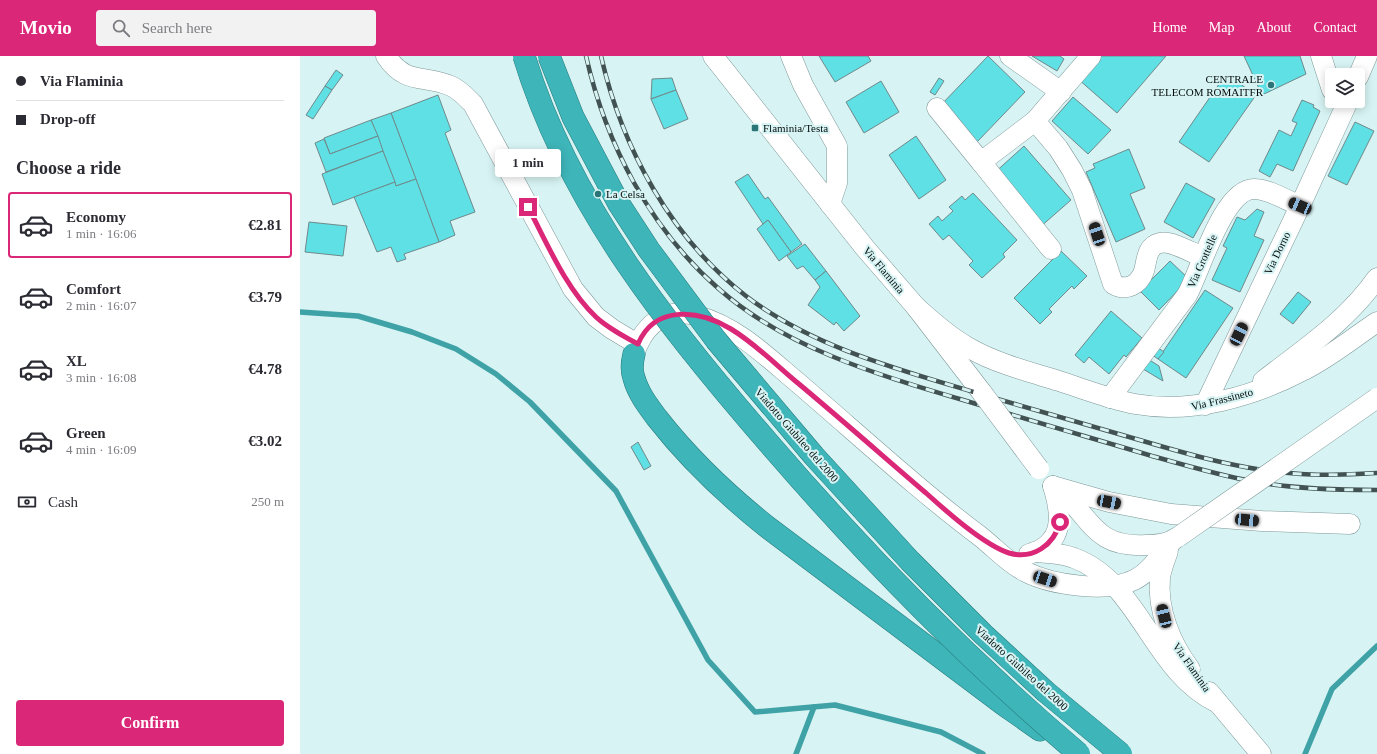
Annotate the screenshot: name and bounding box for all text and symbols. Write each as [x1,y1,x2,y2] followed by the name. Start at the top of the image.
[96,10,376,46] search box
[20,17,72,38] text: Movio
[110,17,132,39] icon: search
[142,20,212,36] text: Search here
[1153,20,1187,35] text: Home
[1209,20,1234,35] text: Map
[1256,20,1291,35] text: About
[1313,20,1357,35] text: Contact
[1325,68,1365,108] map controls
[1325,68,1365,108] button: layers
[40,73,123,89] text: Via Flaminia
[1151,73,1264,98] place label: CENTRALE TELECOM ROMAITFR
[1266,80,1276,90] marker: CENTRALE TELECOM ROMAITFR
[40,111,96,127] text: Drop-off
[763,122,828,134] place label: Flaminia/Testa
[750,123,760,133] marker: Flaminia/Testa
[495,149,561,177] callout: 1 min
[512,155,544,170] text: 1 min
[16,158,121,178] text: Choose a ride
[606,188,645,200] place label: La Celsa
[593,189,603,199] marker: La Celsa
[1287,196,1313,216] car
[519,198,537,216] route end
[18,207,54,243] icon: car
[66,209,126,225] text: Economy
[248,217,282,233] text: €2.81
[1088,221,1106,247] car
[66,226,136,241] text: 1 min · 16:06
[1262,229,1293,276] street label: Via Dorno
[1185,232,1219,290] street label: Via Grottelle
[861,244,907,296] street label: Via Flaminia
[18,279,54,315] icon: car
[66,281,121,297] text: Comfort
[248,289,282,305] text: €3.79
[66,298,136,313] text: 2 min · 16:07
[1228,321,1250,347] car
[18,351,54,387] icon: car
[66,353,87,369] text: XL
[248,361,282,377] text: €4.78
[66,370,136,385] text: 3 min · 16:08
[1190,385,1255,412] street label: Via Frassineto
[753,386,841,485] street label: Viadotto Giubileo del 2000
[18,423,54,459] icon: car
[66,425,106,441] text: Green
[248,433,282,449] text: €3.02
[66,442,136,457] text: 4 min · 16:09
[16,491,38,513] icon: cash
[48,494,78,510] text: Cash
[251,494,284,509] text: 250 m
[1096,494,1122,510] car
[1051,513,1069,531] route start
[1235,513,1259,527] car
[1032,570,1058,588] car
[1155,603,1173,629] car
[973,623,1071,713] street label: Viadotto Giubileo del 2000
[1171,640,1213,694] street label: Via Flaminia
[16,700,284,746] button: Confirm

